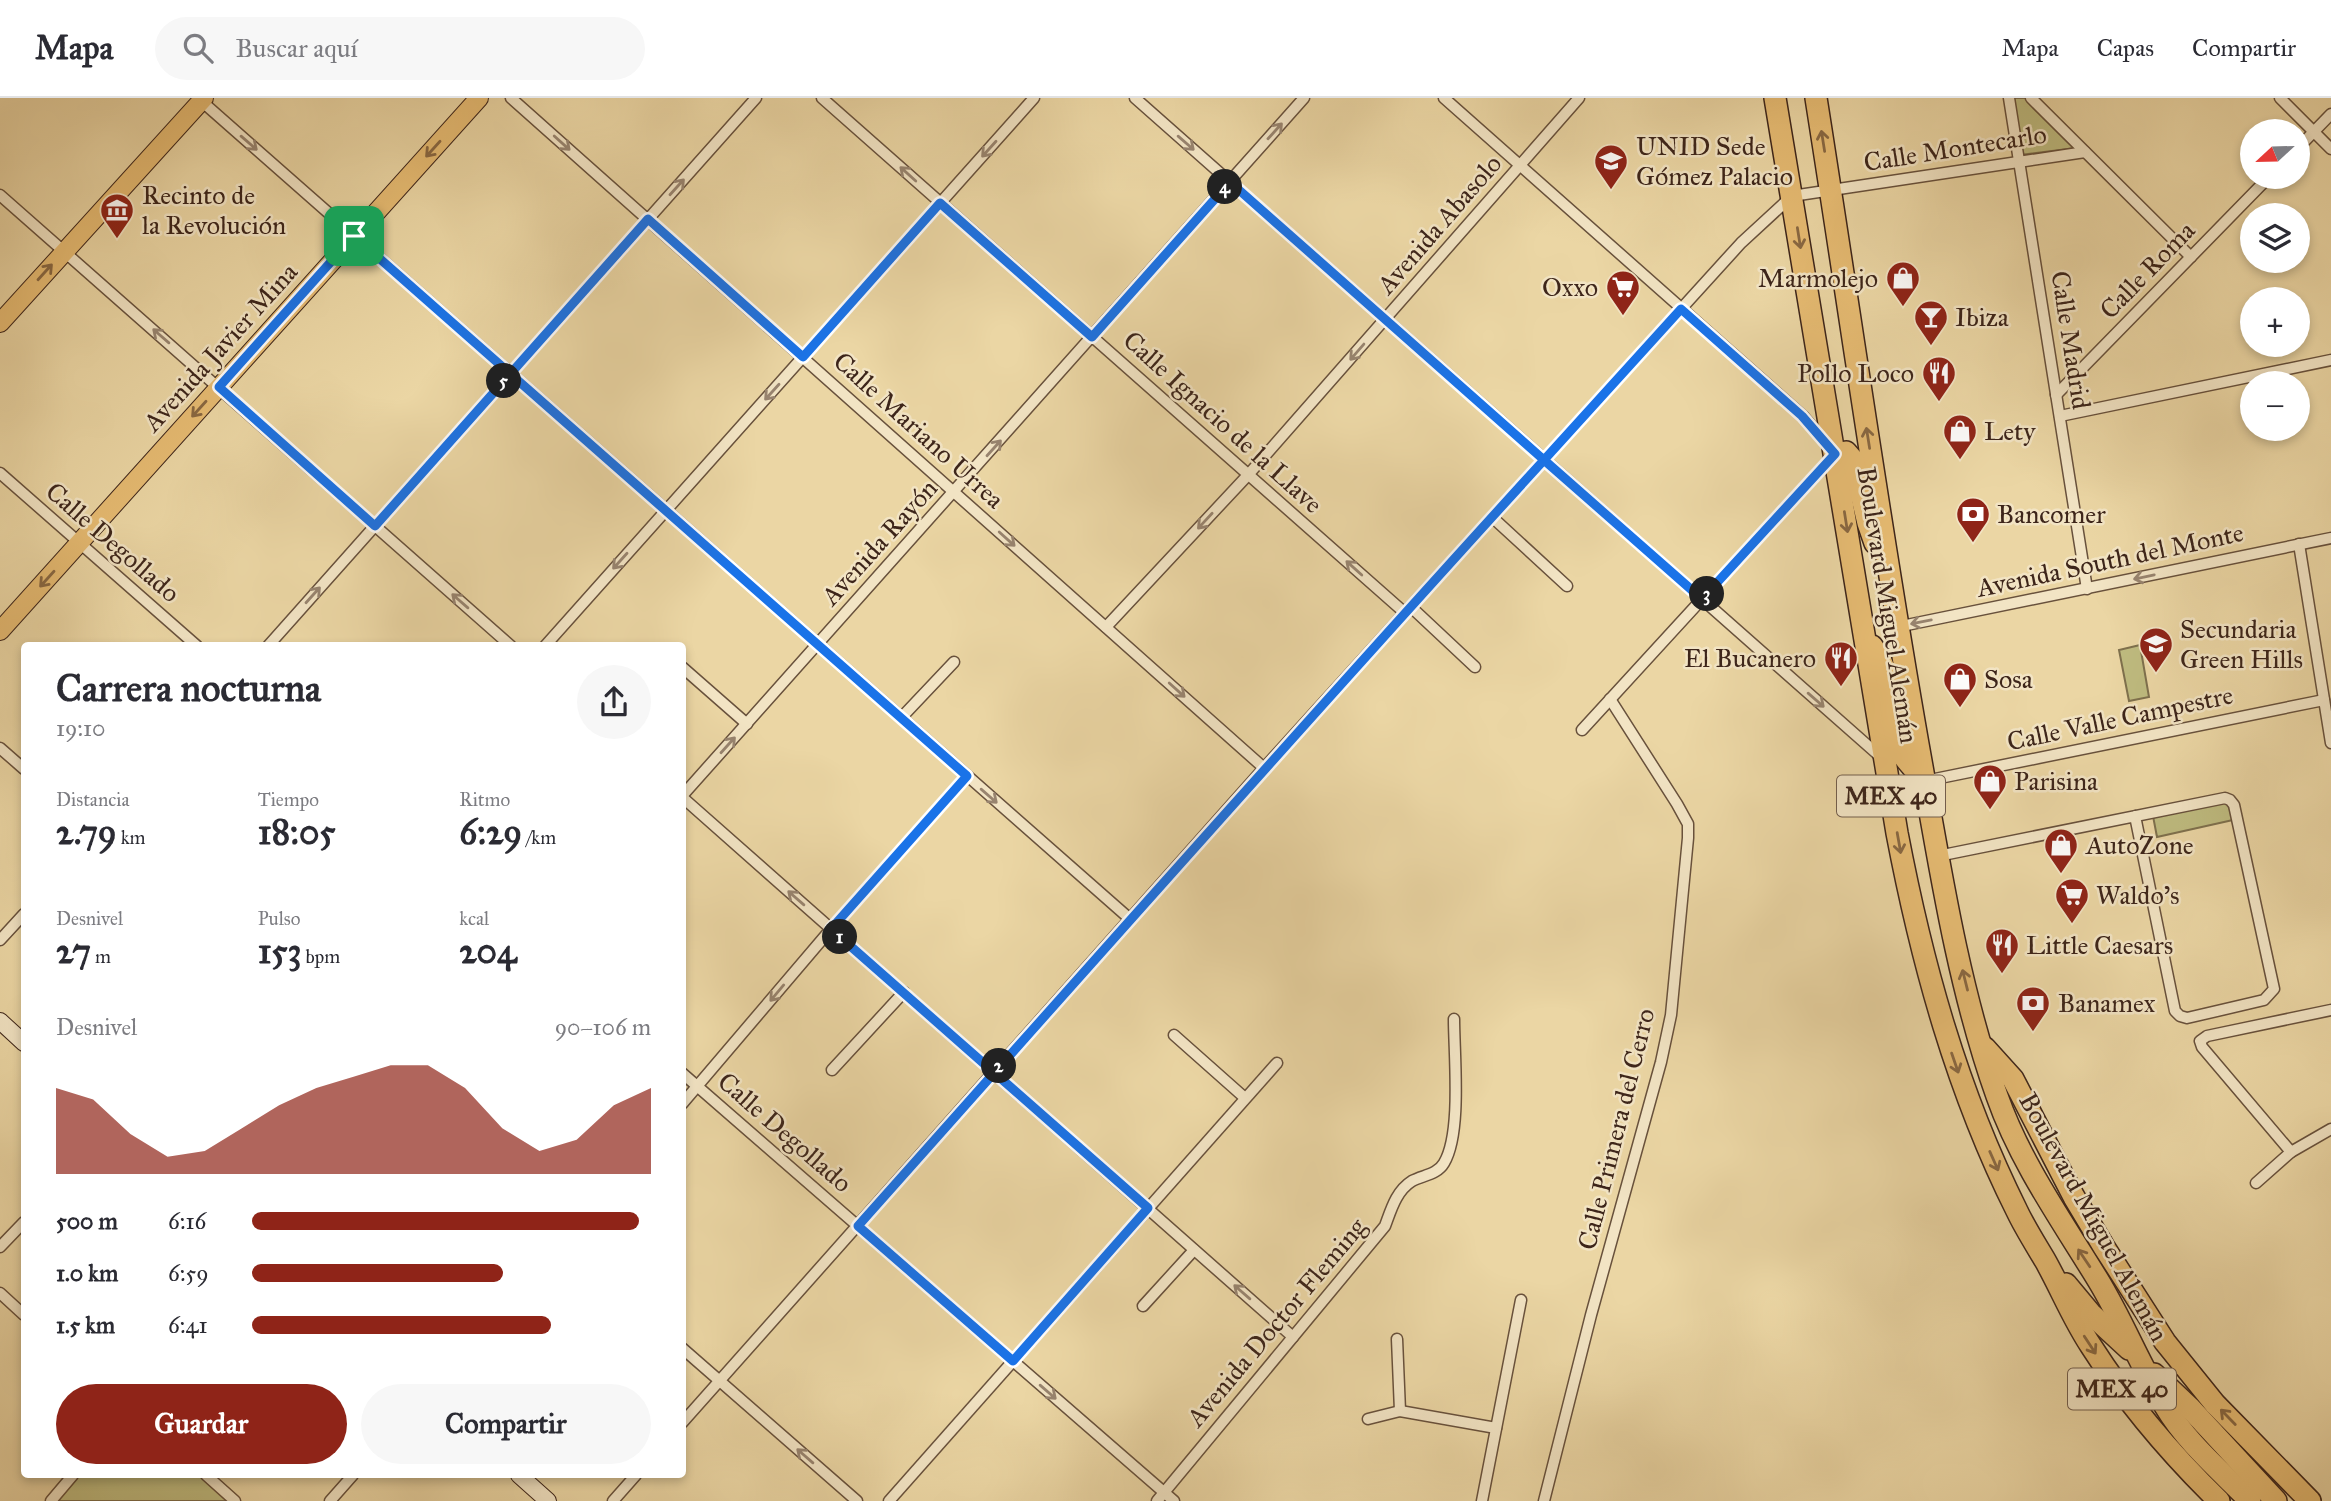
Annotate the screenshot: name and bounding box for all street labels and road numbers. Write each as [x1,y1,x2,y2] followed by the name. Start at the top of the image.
[1861,118,2049,178] street label: Calle Montecarlo
[1369,148,1508,301] street label: Avenida Abasolo
[2093,215,2201,325] street label: Calle Roma
[135,256,304,439] street label: Avenida Javier Mina
[2044,268,2098,412] street label: Calle Madrid
[1117,324,1329,520] street label: Calle Ignacio de la Llave
[827,345,1011,515] street label: Calle Mariano Urrea
[1850,464,1926,746] street label: Boulevard Miguel Alemán
[813,472,944,612] street label: Avenida Rayón
[39,475,187,609] street label: Calle Degollado
[1973,516,2246,604] street label: Avenida South del Monte
[2004,678,2236,758] street label: Calle Valle Campestre
[1837,776,1945,816] road number: MEX 40
[1571,1005,1661,1253] street label: Calle Primera del Cerro
[711,1065,859,1199] street label: Calle Degollado
[2012,1087,2176,1347] street label: Boulevard Miguel Alemán
[1179,1210,1373,1434] street label: Avenida Doctor Fleming
[2068,1368,2176,1409] road number: MEX 40

